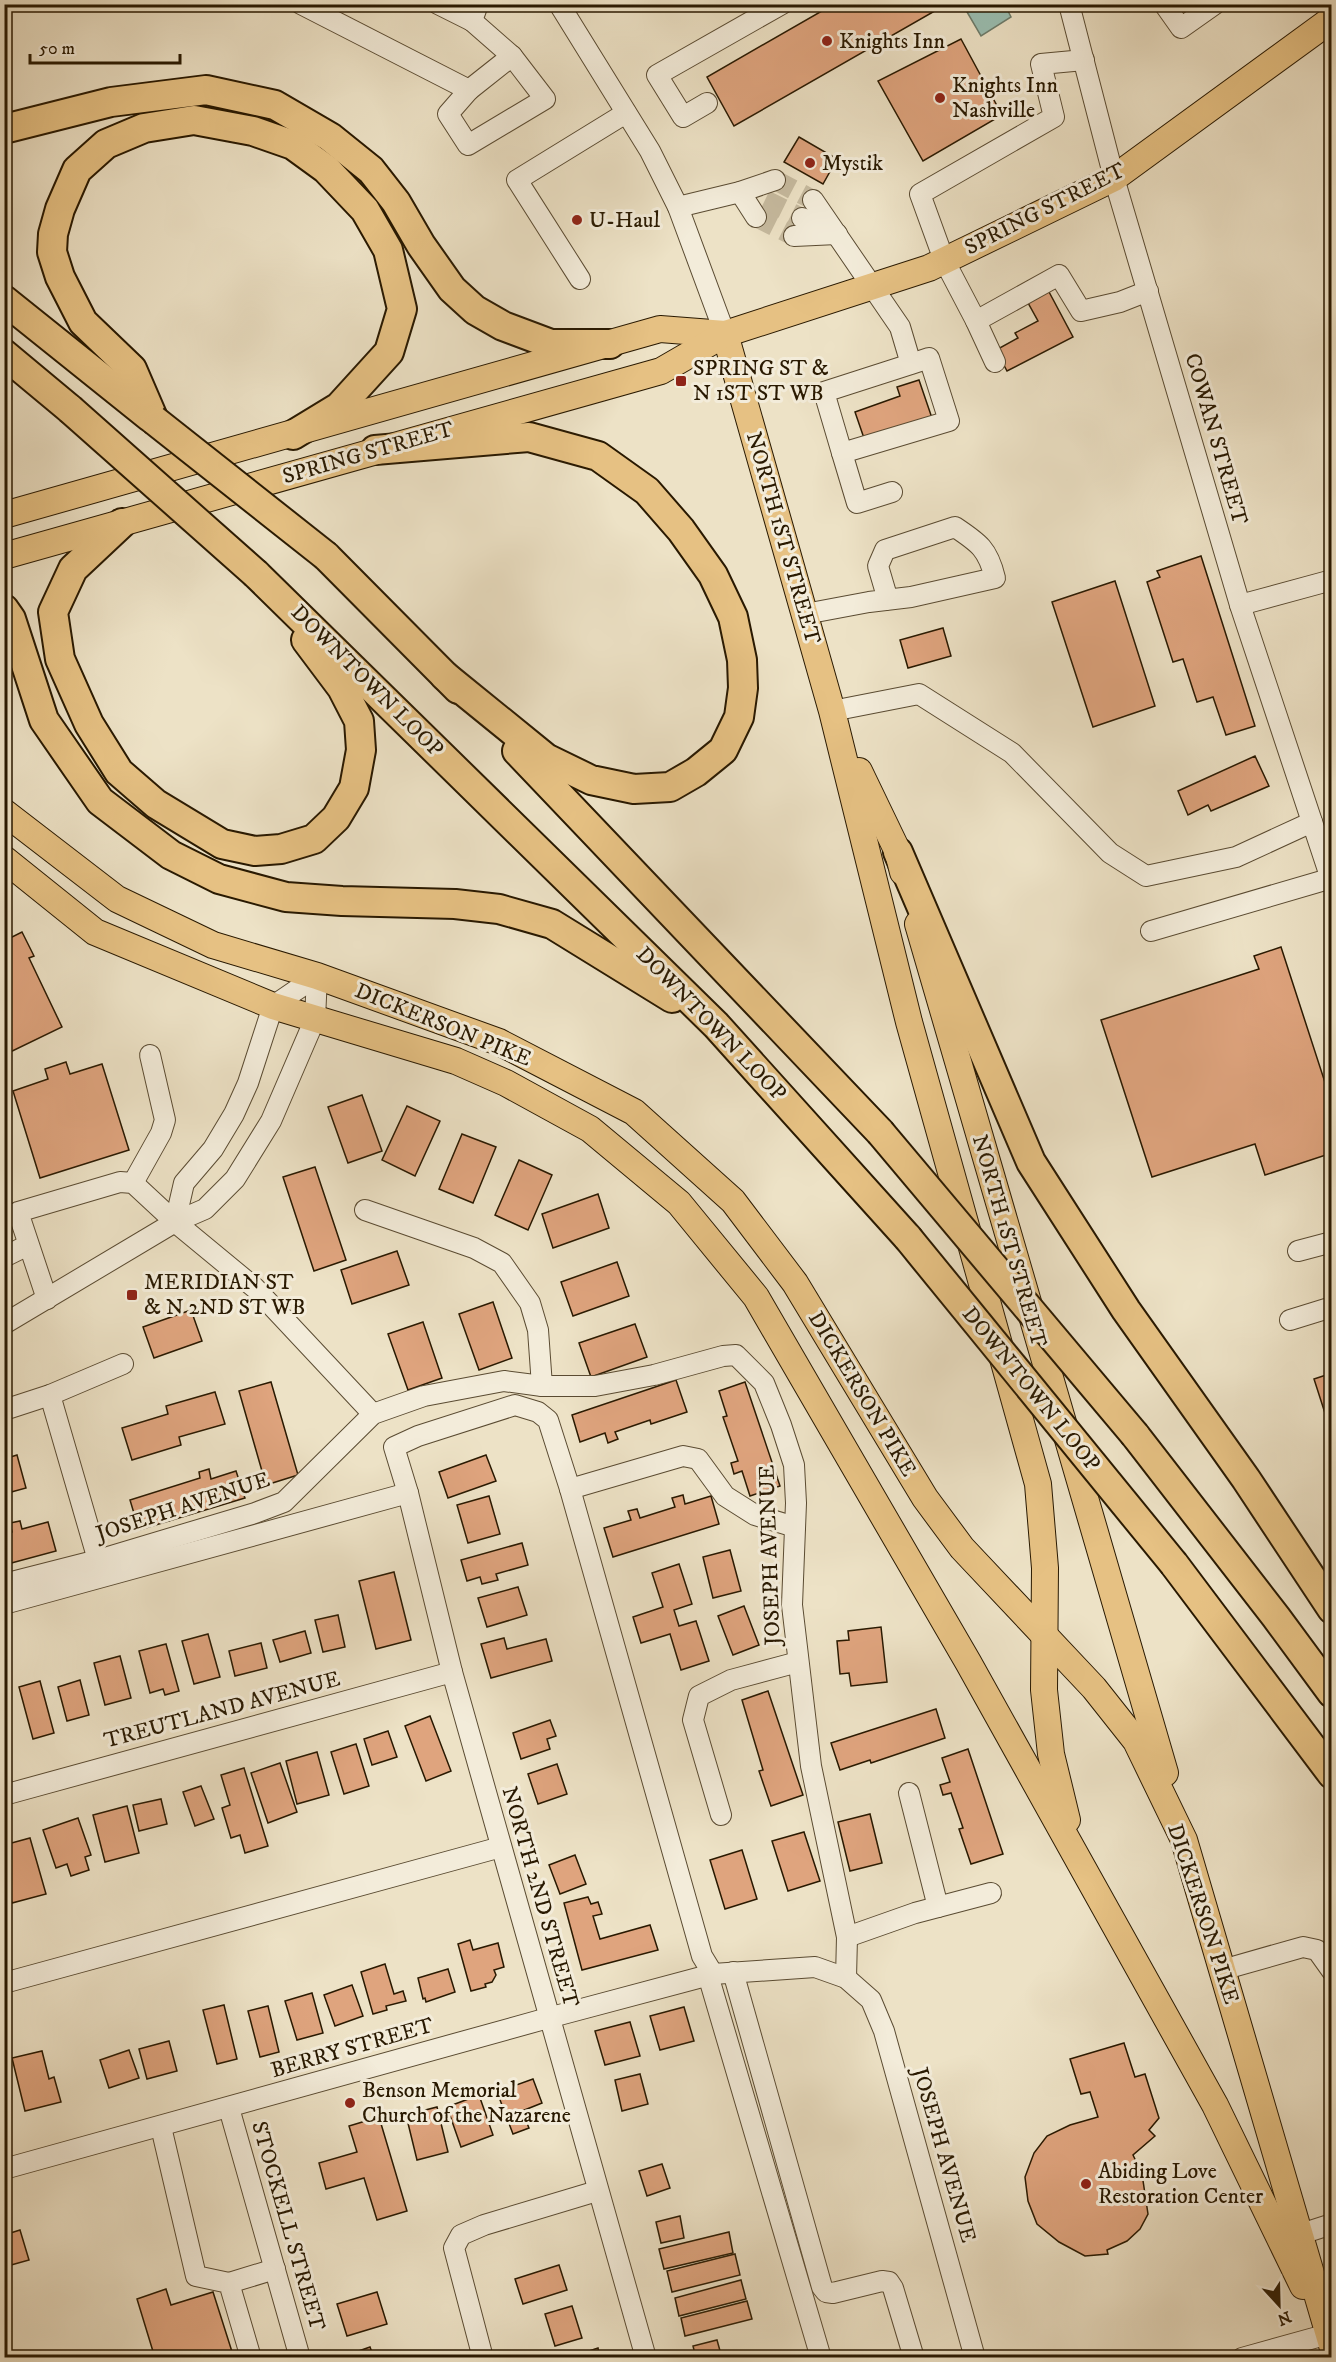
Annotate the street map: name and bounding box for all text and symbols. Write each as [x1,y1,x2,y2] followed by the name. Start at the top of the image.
[30,27,180,65] scale bar
[839,28,945,55] place label: Knights Inn
[820,34,834,48] marker: Knights Inn
[39,38,75,60] text: 50 m
[952,72,1058,124] place label: Knights Inn Nashville
[933,91,947,105] marker: Knights Inn Nashville
[822,150,883,177] place label: Mystik
[803,156,817,170] marker: Mystik
[960,157,1130,261] street label: SPRING STREET
[589,207,660,234] place label: U-Haul
[570,213,584,227] marker: U-Haul
[1179,350,1253,528] street label: COWAN STREET
[693,355,829,407] place label: SPRING ST & N 1ST ST WB
[674,374,688,388] marker: SPRING ST & N 1ST ST WB
[279,416,457,490] street label: SPRING STREET
[740,429,826,647] street label: NORTH 1ST STREET
[285,599,449,763] street label: DOWNTOWN LOOP
[630,941,792,1107] street label: DOWNTOWN LOOP
[351,977,535,1073] street label: DICKERSON PIKE
[966,1132,1052,1350] street label: NORTH 1ST STREET
[144,1269,305,1321] place label: MERIDIAN ST & N 2ND ST WB
[125,1288,139,1302] marker: MERIDIAN ST & N 2ND ST WB
[956,1301,1106,1477] street label: DOWNTOWN LOOP
[802,1307,922,1481] street label: DICKERSON PIKE
[753,1464,787,1648] street label: JOSEPH AVENUE
[91,1466,273,1548] street label: JOSEPH AVENUE
[101,1665,343,1755] street label: TREUTLAND AVENUE
[496,1784,585,2011] street label: NORTH 2ND STREET
[1161,1821,1245,2007] street label: DICKERSON PIKE
[268,2012,437,2084] street label: BERRY STREET
[906,2062,982,2246] street label: JOSEPH AVENUE
[362,2077,571,2129] place label: Benson Memorial Church of the Nazarene
[343,2096,357,2110] marker: Benson Memorial Church of the Nazarene
[245,2118,331,2334] street label: STOCKELL STREET
[1098,2158,1264,2210] place label: Abiding Love Restoration Center
[1079,2177,1093,2191] marker: Abiding Love Restoration Center
[1249,2275,1309,2335] north arrow
[1274,2306,1294,2330] text: N

